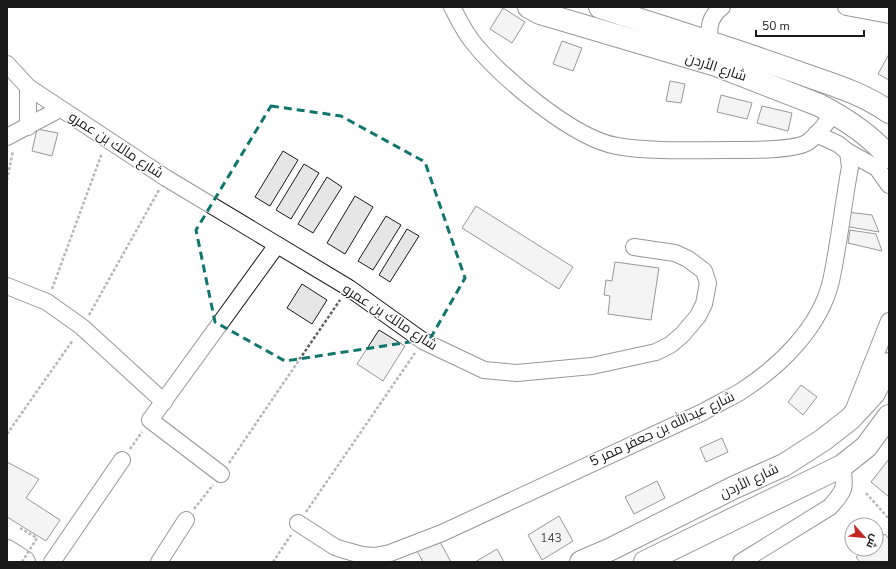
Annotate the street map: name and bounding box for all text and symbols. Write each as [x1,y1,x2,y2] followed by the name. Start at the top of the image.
[756,12,864,38] scale bar
[762,18,790,34] text: 50 m
[683,48,749,86] street label: شارع الأردن
[65,107,167,183] street label: شارع مالك بن عمرو
[339,279,441,355] street label: شارع مالك بن عمرو
[586,387,738,471] street label: شارع عبدالله بن جعفر ممر 5
[716,459,782,503] street label: شارع الأردن
[844,517,884,557] north arrow
[540,530,562,546] house number: 143
[863,532,882,551] text: ش

